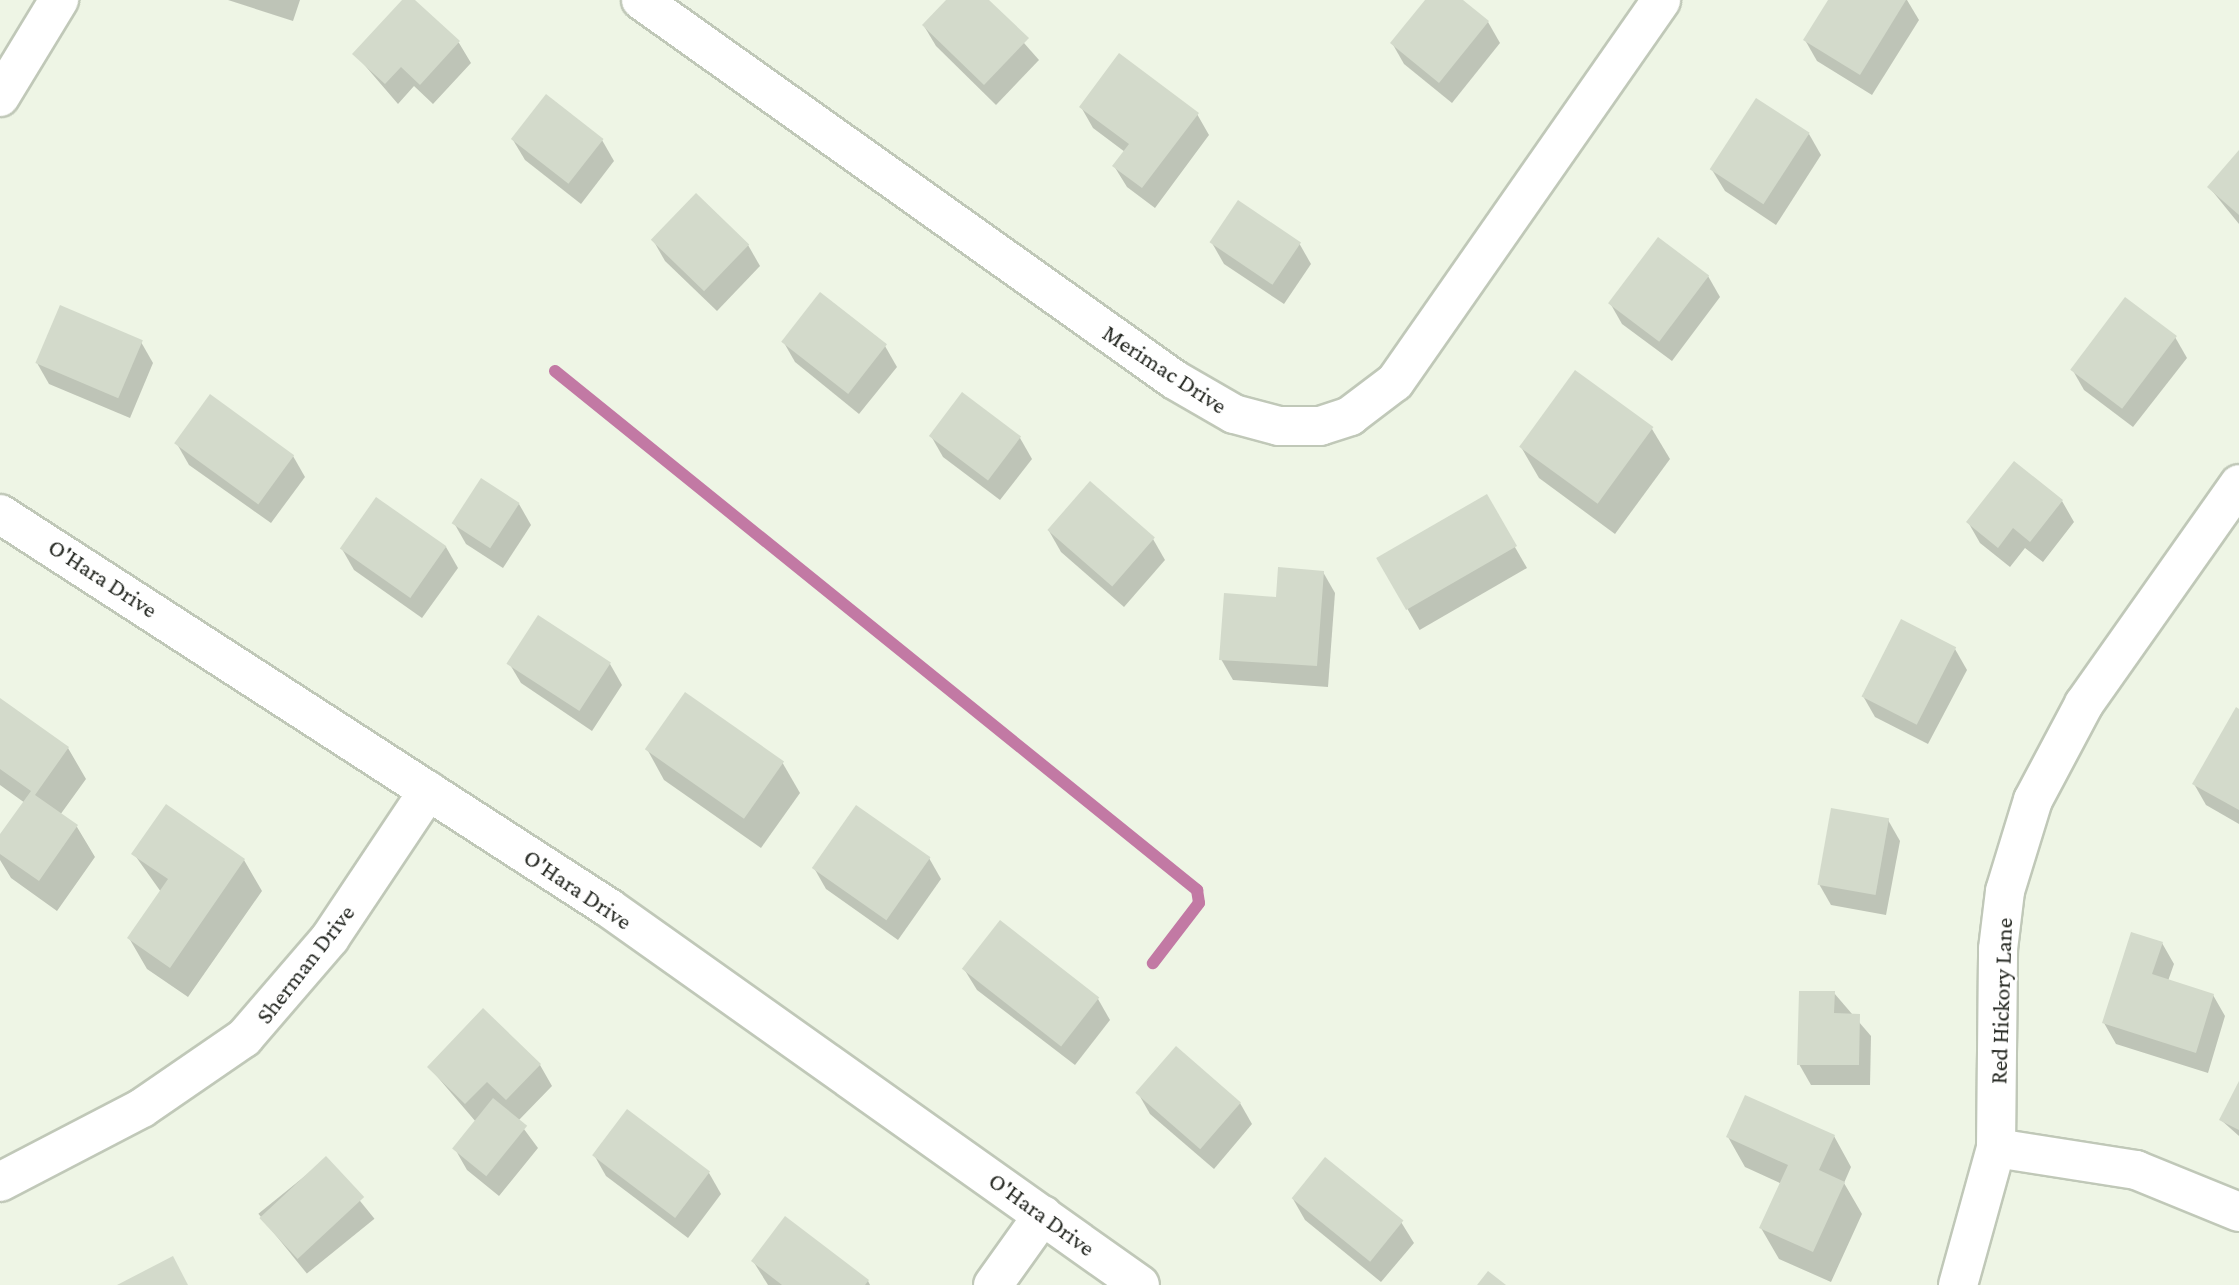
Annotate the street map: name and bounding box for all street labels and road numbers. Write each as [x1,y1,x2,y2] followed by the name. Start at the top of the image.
[1097,318,1233,420] street label: Merimac Drive
[43,532,163,624] street label: O'Hara Drive
[518,842,638,936] street label: O'Hara Drive
[250,899,360,1029] street label: Sherman Drive
[1984,917,2018,1085] street label: Red Hickory Lane
[983,1166,1101,1262] street label: O'Hara Drive

